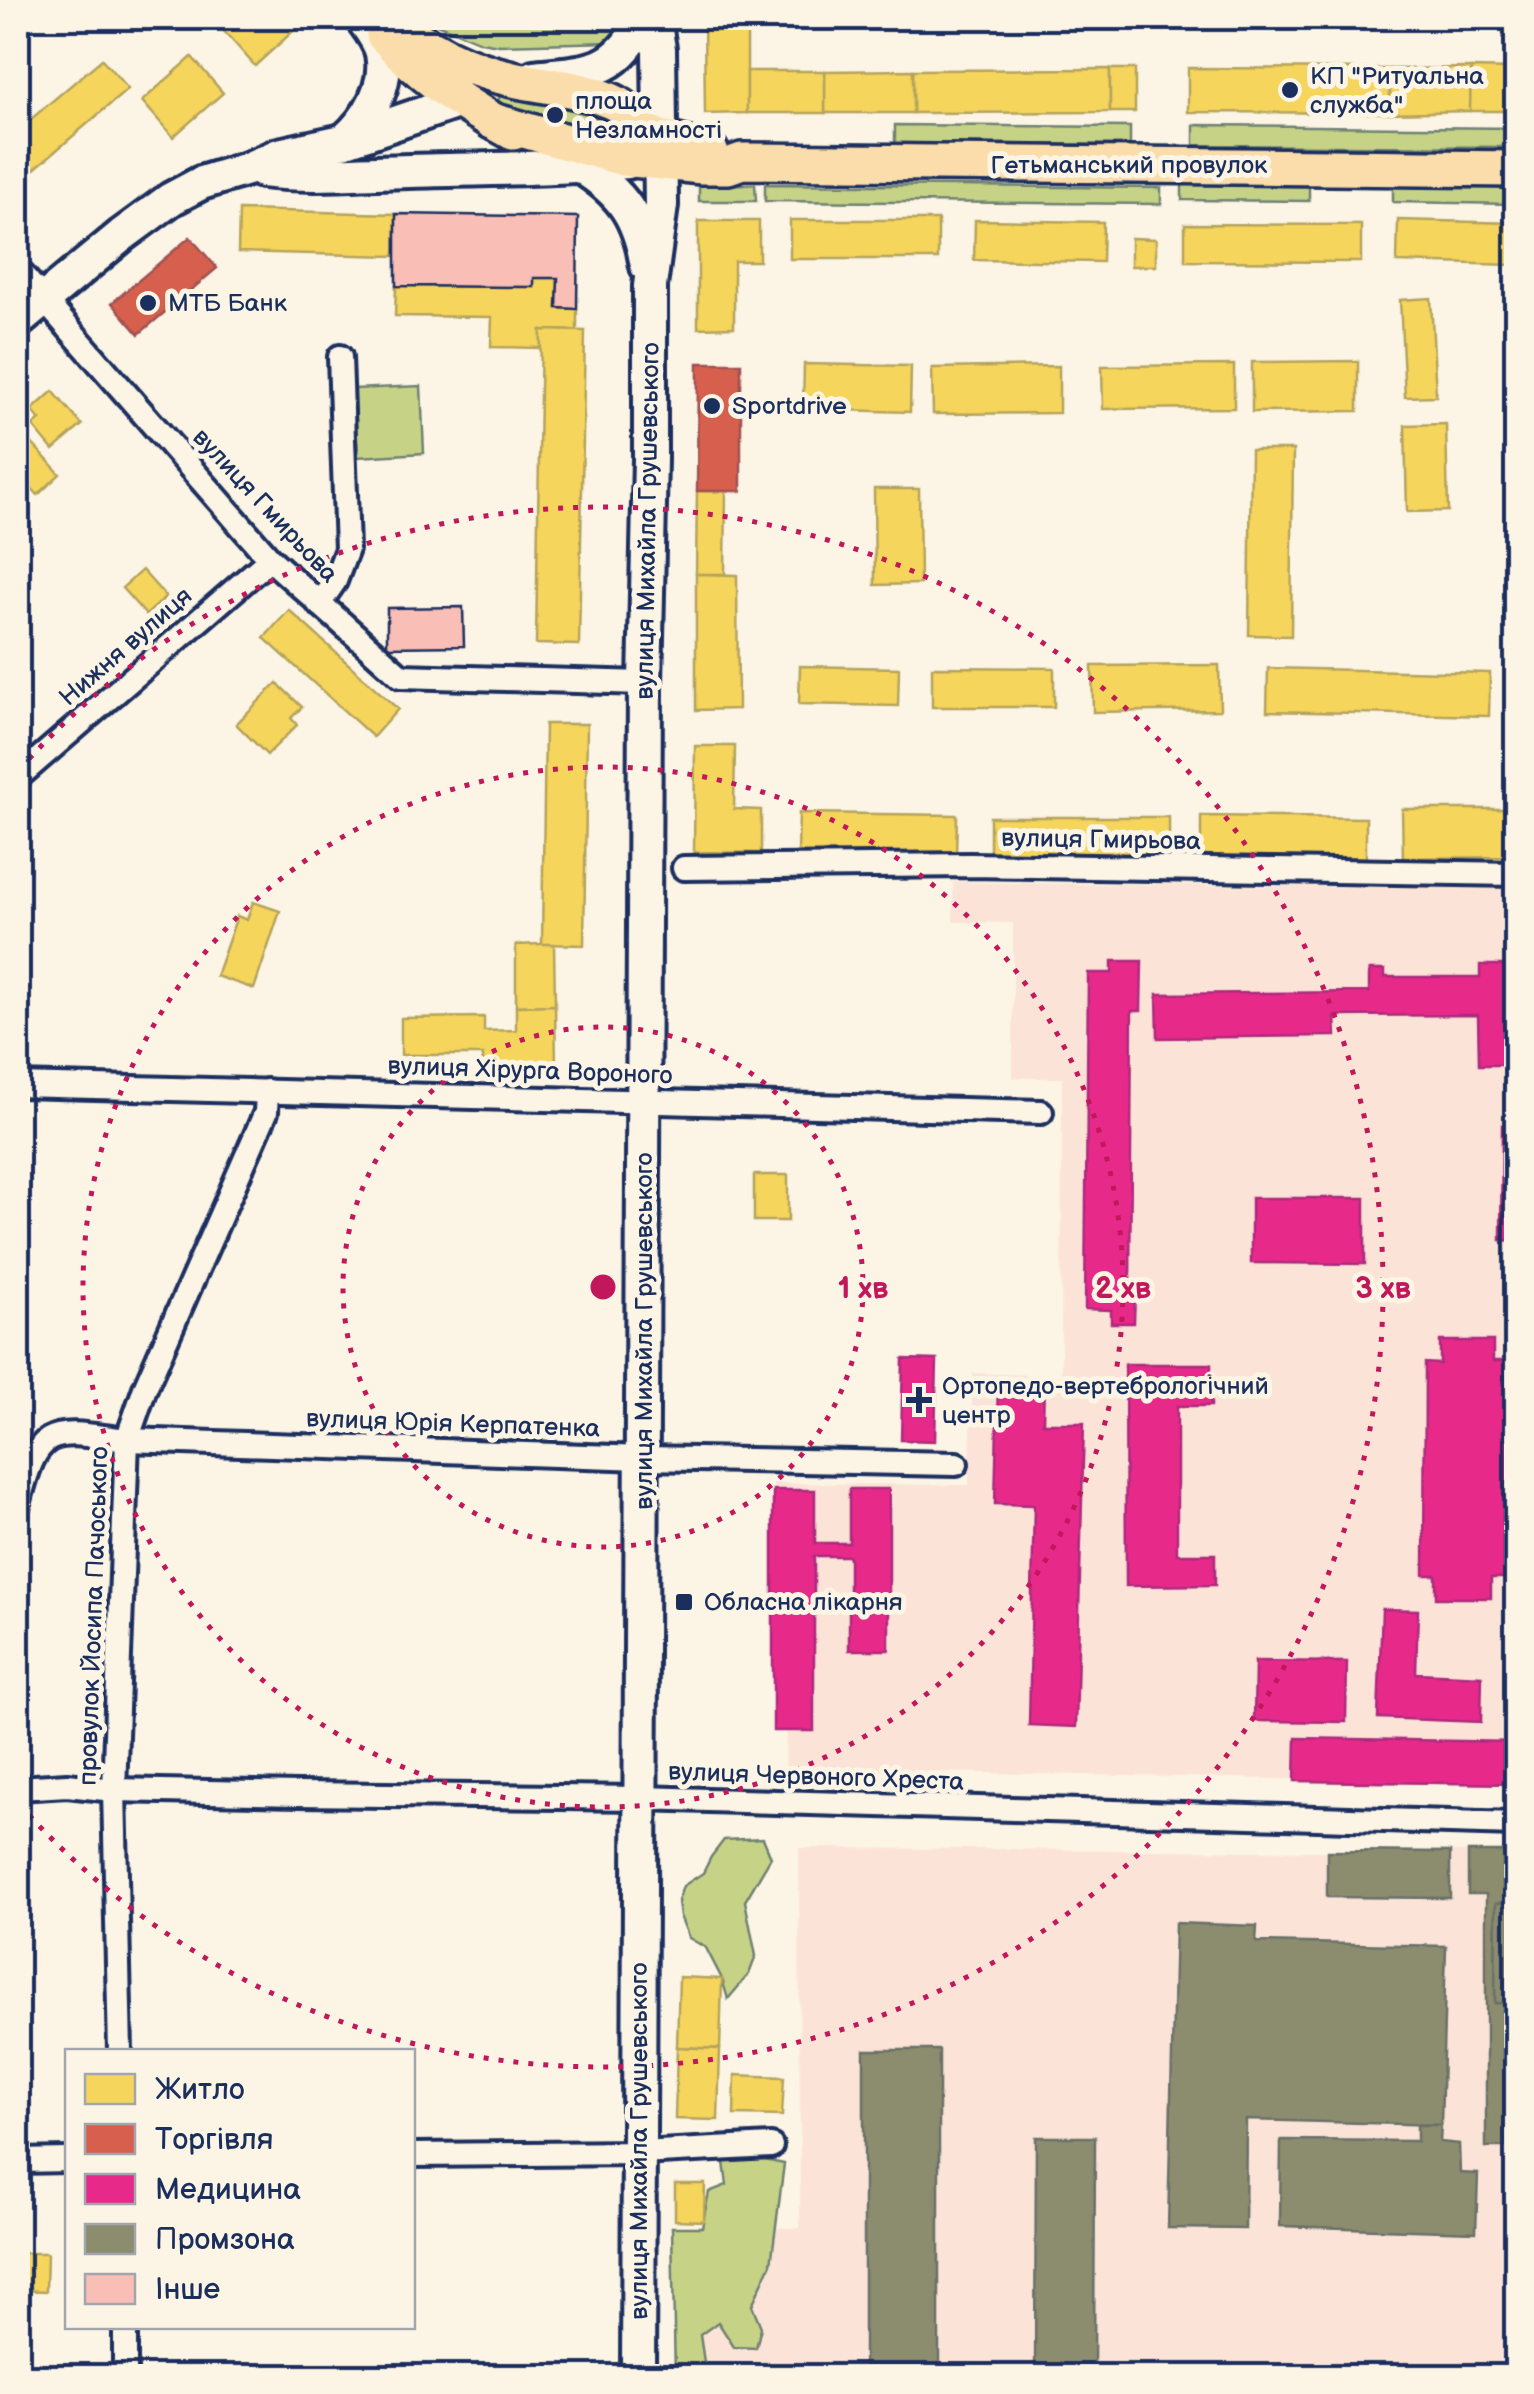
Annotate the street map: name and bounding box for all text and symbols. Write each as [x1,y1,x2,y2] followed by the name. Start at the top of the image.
[1310,61,1484,121] place label: КП "Ритуальна служба"
[1279,79,1301,101] marker: КП "Ритуальна служба"
[575,86,722,146] place label: площа Незламності
[544,104,566,126] marker: площа Незламності
[991,150,1268,181] street label: Гетьманський провулок
[168,288,288,319] place label: МТБ Банк
[137,292,159,314] marker: МТБ Банк
[629,342,667,700] street label: вулиця Михайла Грушевського
[732,391,847,422] place label: Sportdrive
[701,395,723,417] marker: Sportdrive
[186,422,345,590] street label: вулиця Гмирьова
[53,581,199,713] street label: Нижня вулиця
[1001,823,1201,857] street label: вулиця Гмирьова
[387,1051,673,1091] street label: вулиця Хірурга Вороного
[629,1152,660,1510] street label: вулиця Михайла Грушевського
[585,1269,621,1305] centre of rings
[838,1271,888,1307] text: 1 хв
[1095,1271,1151,1307] text: 2 хв
[1355,1271,1411,1307] text: 3 хв
[942,1371,1269,1431] place label: Ортопедо-вертебрологічний центр
[906,1387,932,1413] marker: Ортопедо-вертебрологічний центр
[305,1403,601,1445] street label: вулиця Юрія Керпатенка
[73,1446,115,1786] street label: провулок Йосипа Пачоського
[704,1587,903,1618] place label: Обласна лікарня
[673,1591,695,1613] marker: Обласна лікарня
[667,1756,965,1798] street label: вулиця Червоного Хреста
[624,1962,655,2320] street label: вулиця Михайла Грушевського
[65,2049,415,2329] legend
[155,2072,245,2108] text: Житло
[155,2122,274,2158] text: Торгівля
[155,2172,301,2208] text: Медицина
[155,2222,295,2258] text: Промзона
[155,2272,220,2308] text: Інше

